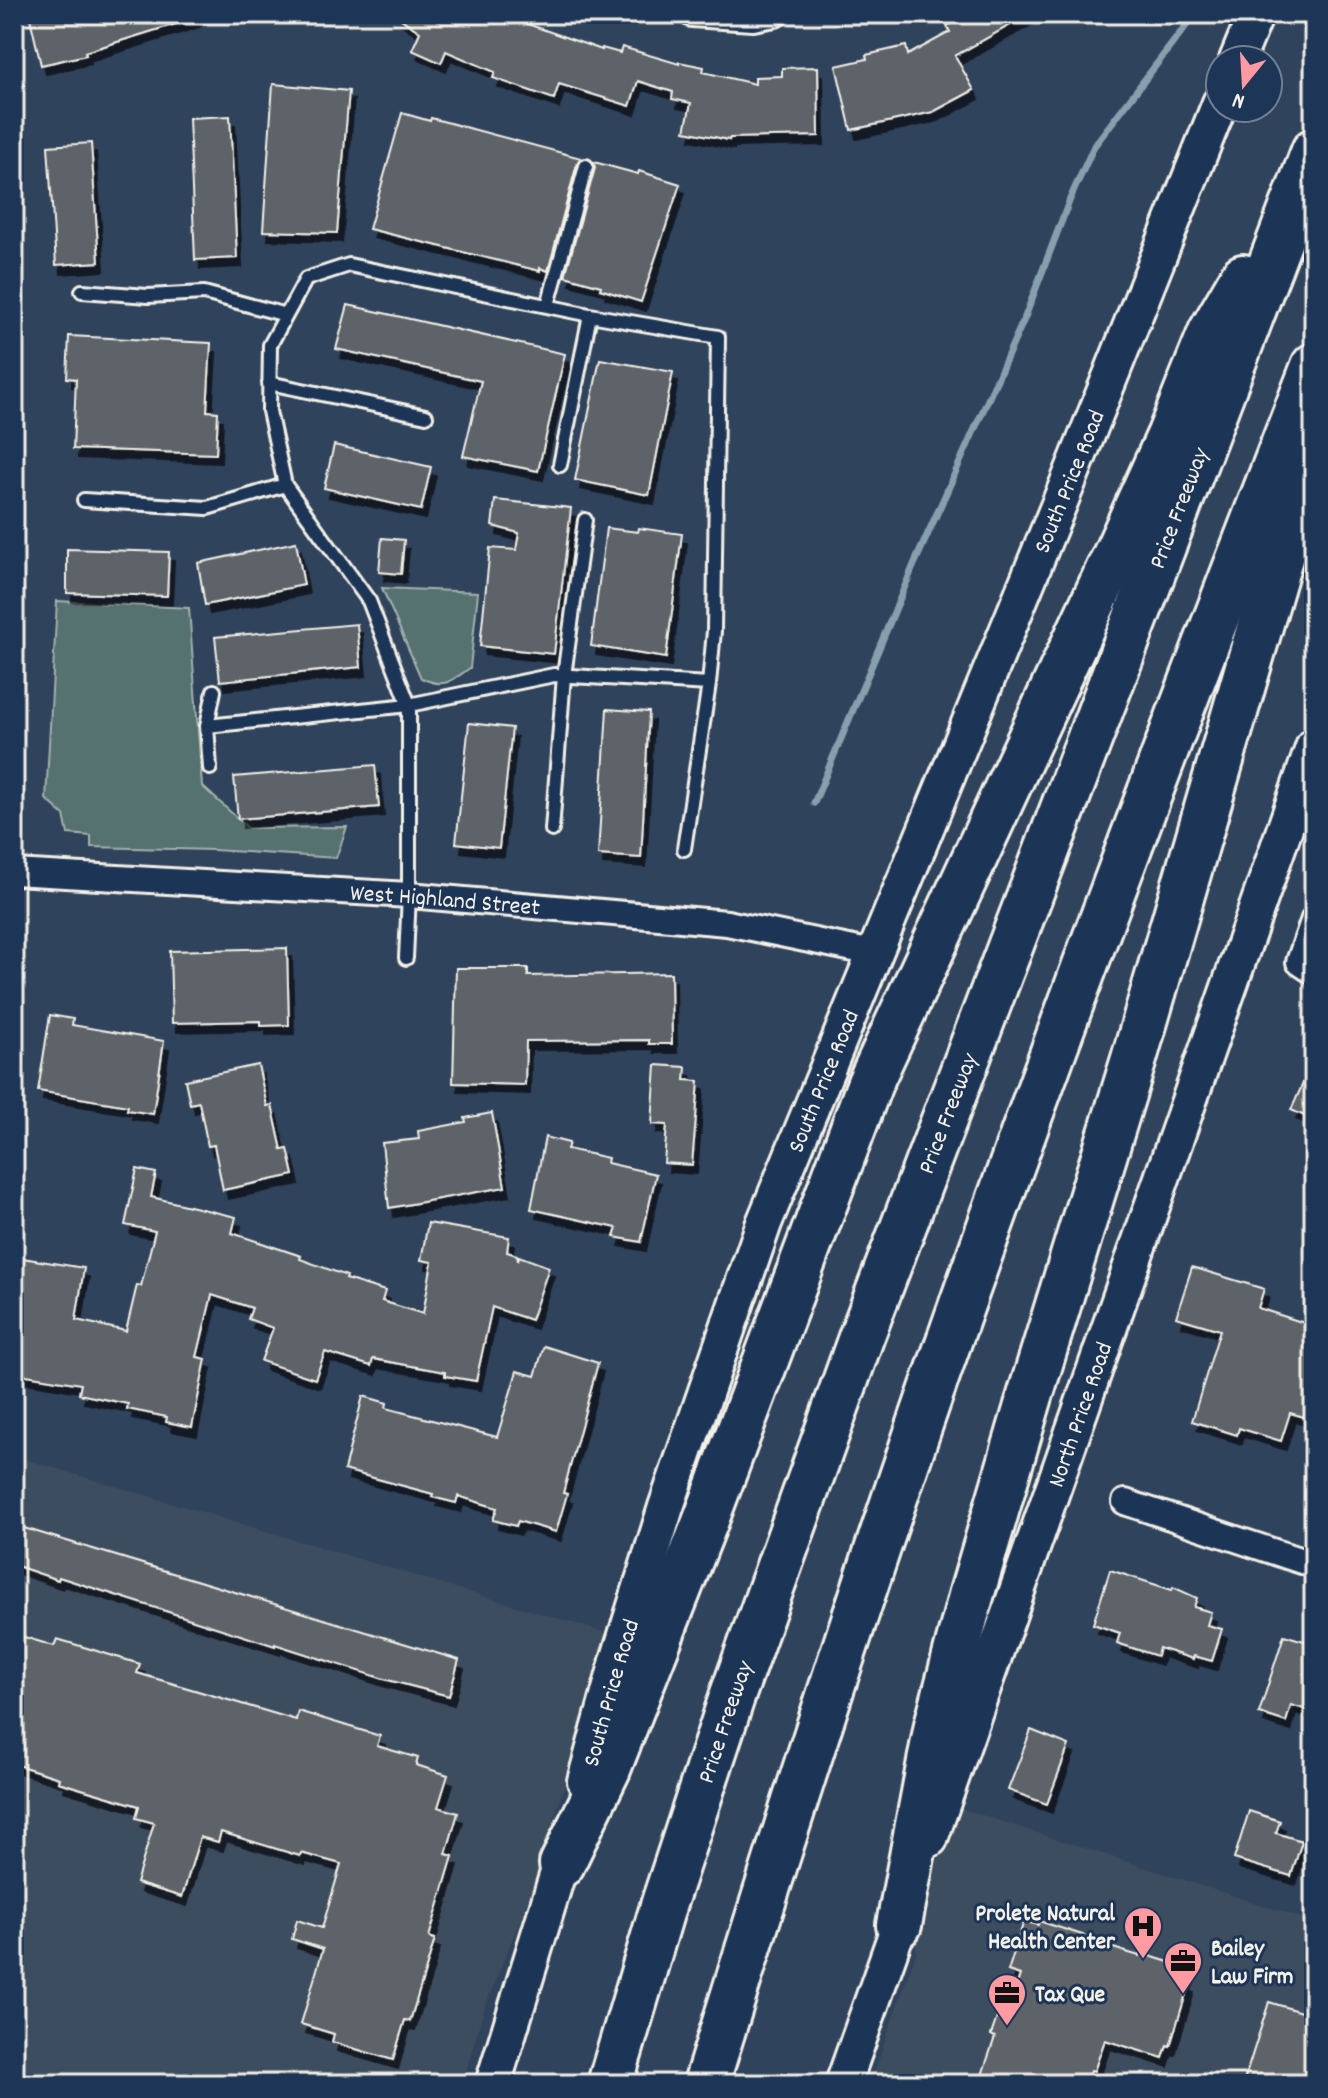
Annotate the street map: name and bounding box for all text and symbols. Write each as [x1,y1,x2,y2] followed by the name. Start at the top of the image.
[1204,44,1284,124] north arrow
[1229,83,1249,116] text: N
[1027,406,1115,559] street label: South Price Road
[1142,442,1220,574] street label: Price Freeway
[349,878,541,926] street label: West Highland Street
[781,1005,870,1159] street label: South Price Road
[911,1048,989,1180] street label: Price Freeway
[1041,1338,1123,1493] street label: North Price Road
[576,1615,650,1771] street label: South Price Road
[691,1656,764,1788] street label: Price Freeway
[975,1898,1116,1960] place label: Prolete Natural Health Center
[1122,1905,1164,1960] hospital icon: Prolete Natural Health Center
[1211,1933,1294,1995] place label: Bailey Law Firm
[1162,1940,1204,1995] office icon: Bailey Law Firm
[986,1972,1028,2027] office icon: Tax Que
[1035,1979,1106,2013] place label: Tax Que

